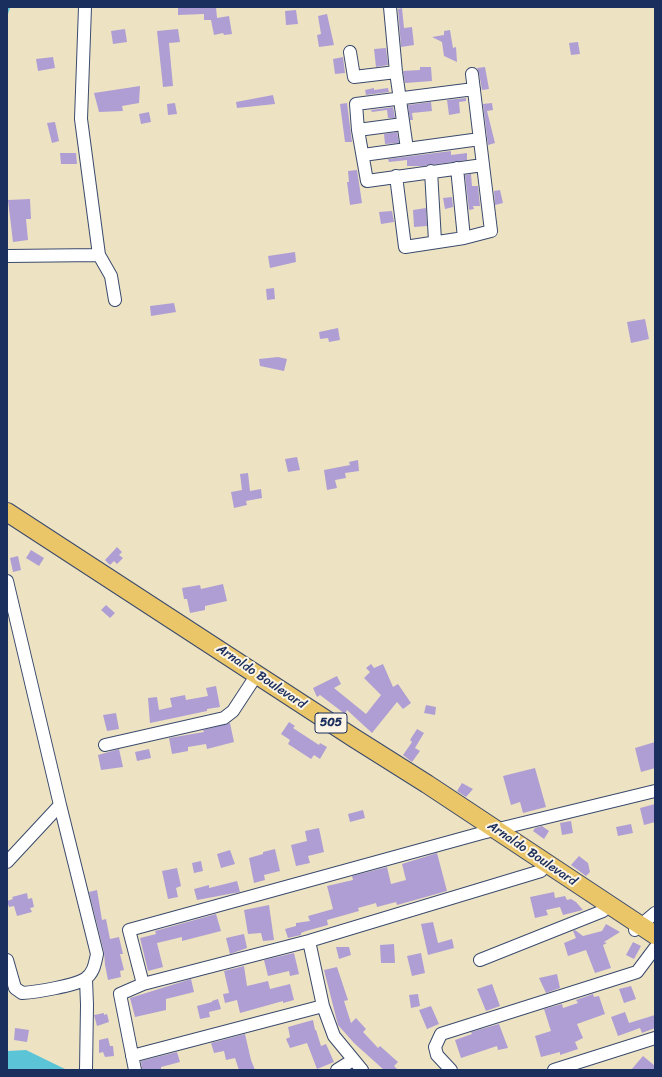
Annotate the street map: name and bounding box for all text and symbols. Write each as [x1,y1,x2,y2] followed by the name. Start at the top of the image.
[213,641,309,713] street label: Arnaldo Boulevard
[315,713,347,733] road number: 505
[484,818,580,890] street label: Arnaldo Boulevard

